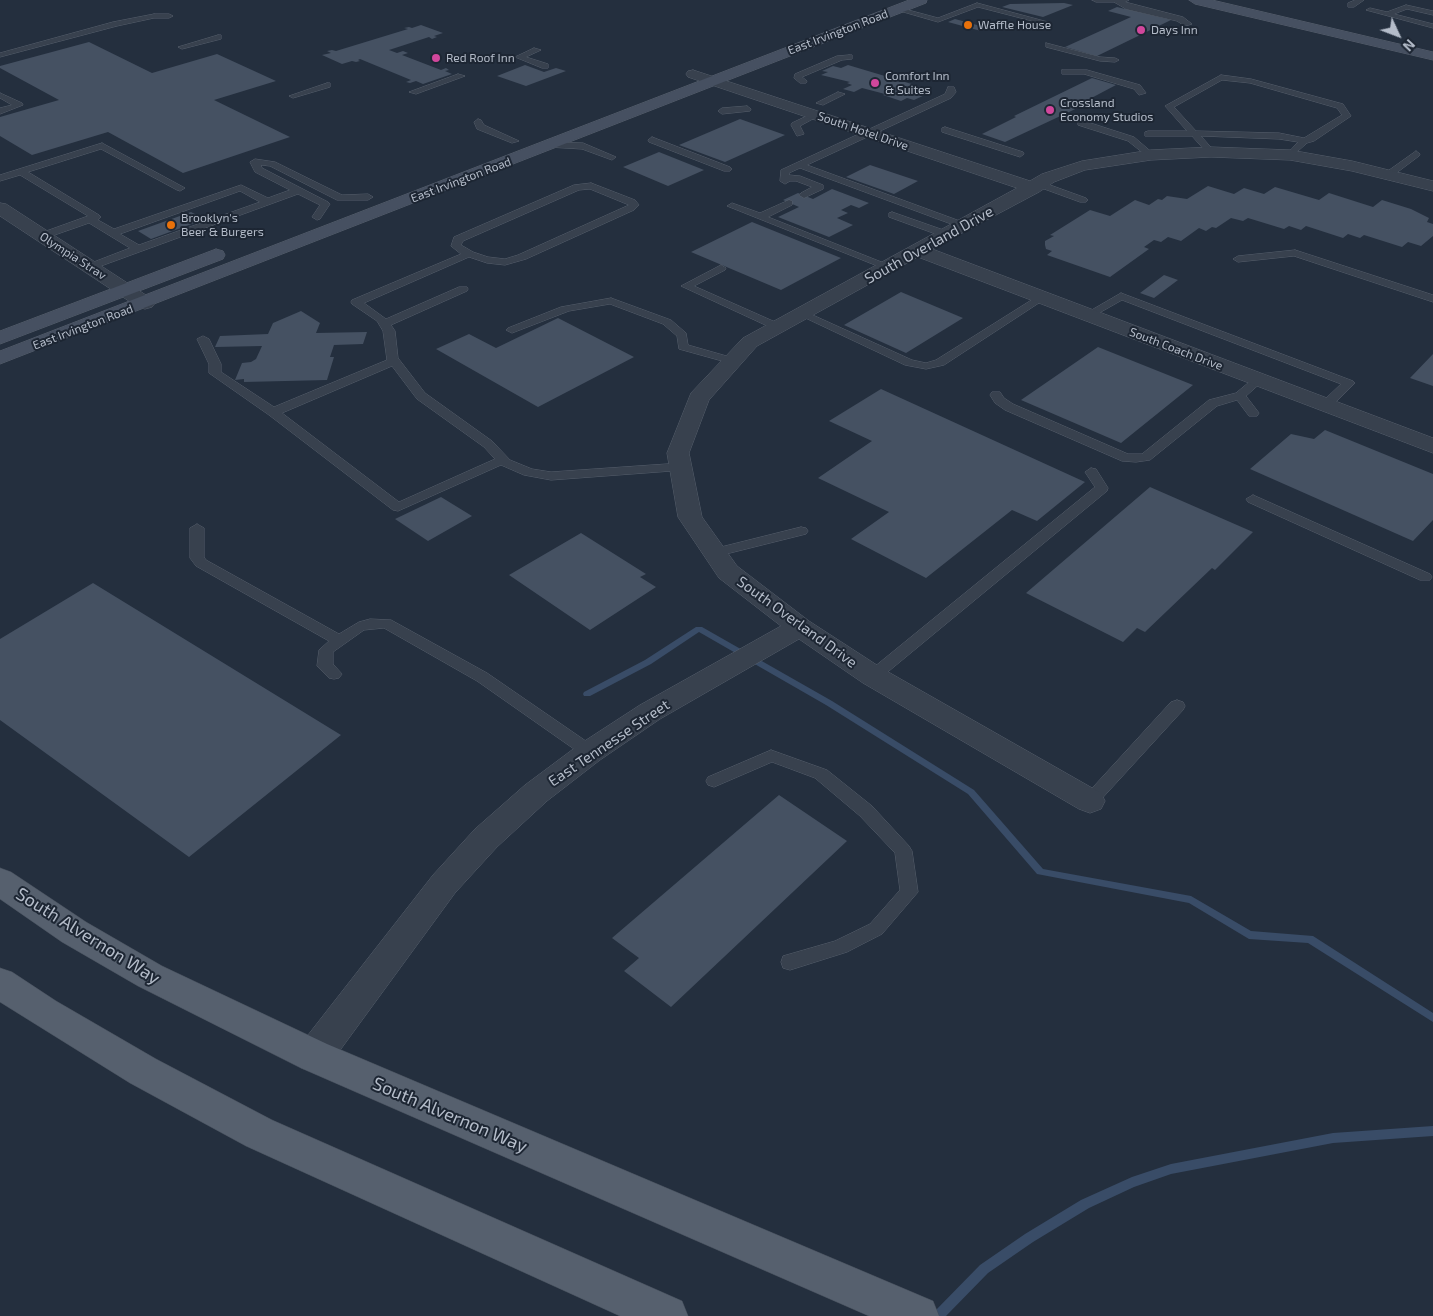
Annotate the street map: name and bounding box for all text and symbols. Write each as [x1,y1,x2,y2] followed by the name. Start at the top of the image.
[786,6,890,58] street label: East Irvington Road
[1373,10,1423,60] north arrow
[978,18,1051,32] place label: Waffle House
[962,19,974,31] marker: Waffle House
[1151,23,1198,37] place label: Days Inn
[1135,24,1147,36] marker: Days Inn
[1400,36,1419,55] text: N
[446,51,515,65] place label: Red Roof Inn
[430,52,442,64] marker: Red Roof Inn
[885,69,950,97] place label: Comfort Inn & Suites
[869,77,881,89] marker: Comfort Inn & Suites
[1060,96,1153,124] place label: Crossland Economy Studios
[1044,104,1056,116] marker: Crossland Economy Studios
[816,109,910,153] street label: South Hotel Drive
[409,154,513,206] street label: East Irvington Road
[862,202,996,288] street label: South Overland Drive
[181,211,264,239] place label: Brooklyn's Beer & Burgers
[165,219,177,231] marker: Brooklyn's Beer & Burgers
[37,229,109,283] street label: Olympia Strav
[31,301,135,353] street label: East Irvington Road
[1127,325,1225,373] street label: South Coach Drive
[733,572,861,672] street label: South Overland Drive
[545,696,673,790] street label: East Tennesse Street
[12,883,164,989] street label: South Alvernon Way
[369,1073,531,1157] street label: South Alvernon Way

